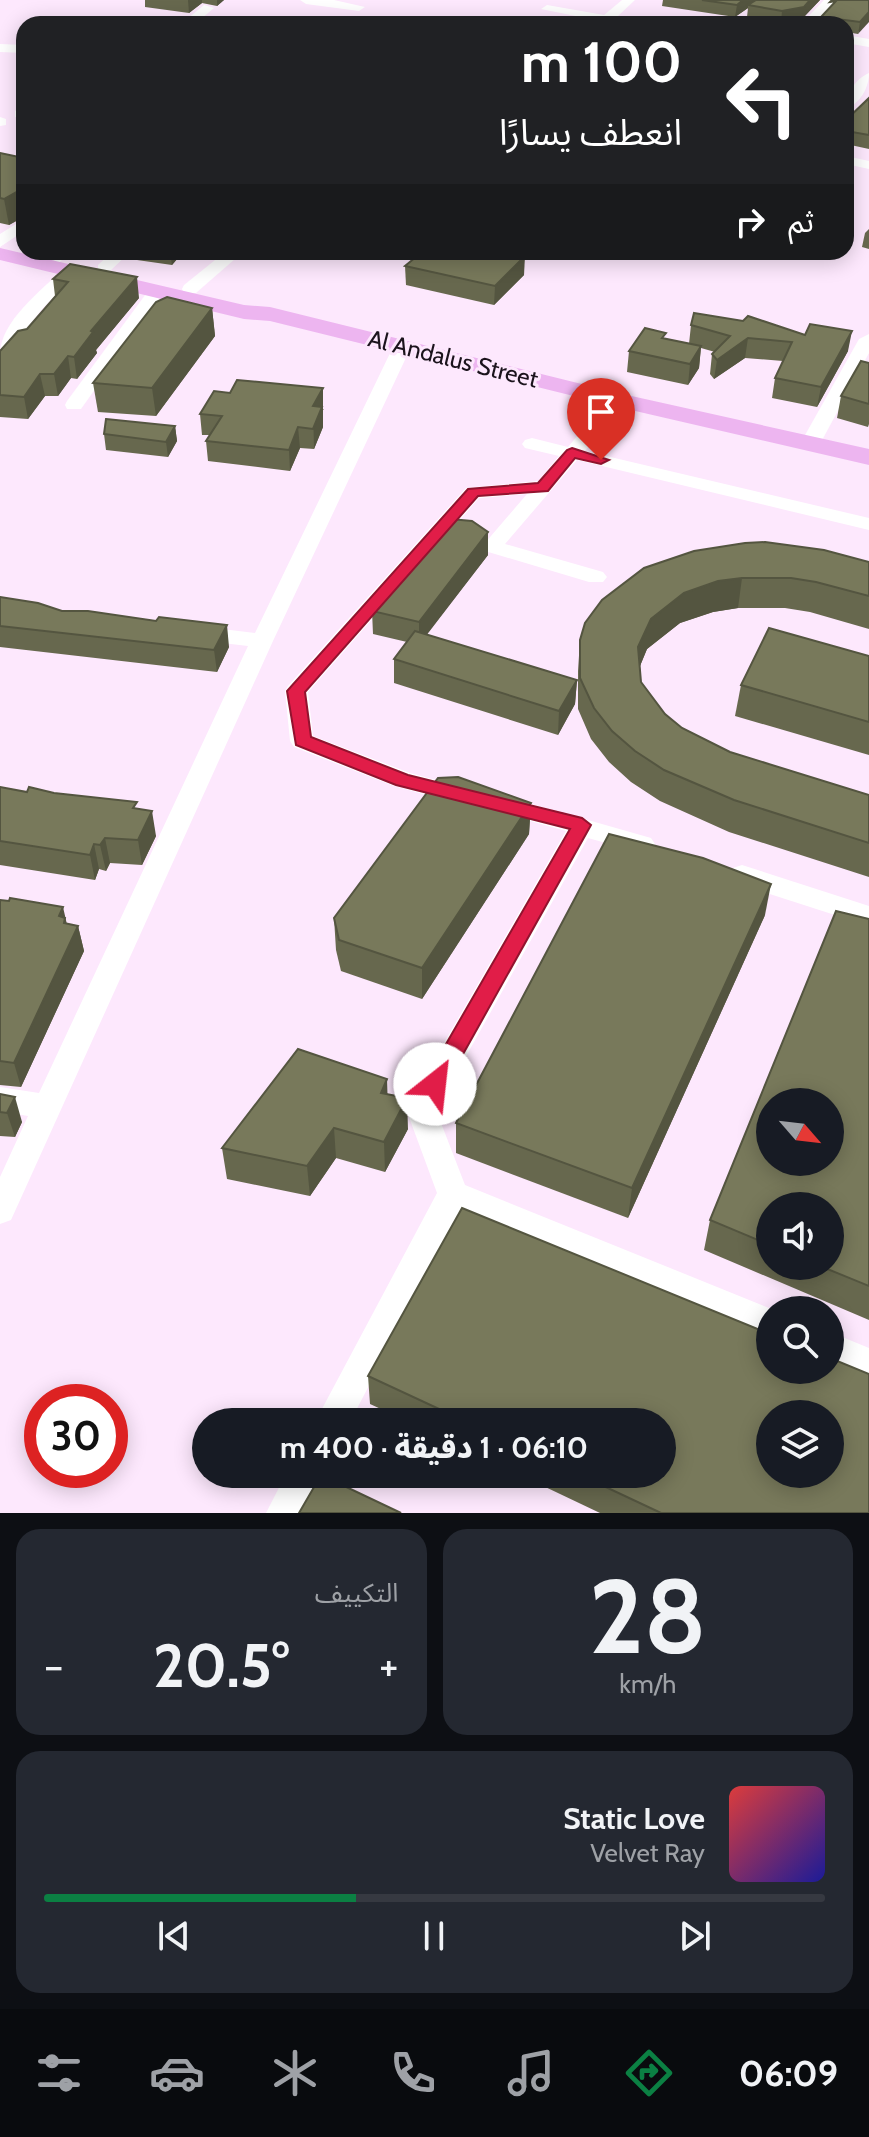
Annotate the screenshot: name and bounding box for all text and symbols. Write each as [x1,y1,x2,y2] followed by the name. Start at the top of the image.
[521,28,682,96] text: 100 m
[710,48,814,152] icon: left
[499,110,682,154] text: انعطف يسارًا
[728,200,772,244] icon: right
[788,203,814,240] text: ثم
[365,323,541,394] street label: Al Andalus Street
[567,378,635,460] pin
[579,390,623,434] icon: arrive
[393,1042,477,1126] position arrow
[756,1088,844,1176] north arrow
[756,1088,844,1488] map controls
[756,1192,844,1280] button: sound
[756,1296,844,1384] button: search
[24,1384,128,1488] speed limit sign: 30
[756,1400,844,1488] button: layers
[280,1429,588,1466] text: 06:10 · 1 دقيقة · 400 m
[589,1553,707,1679] text: 28
[315,1577,399,1609] text: التكييف
[153,1629,289,1702] text: 20.5°
[44,1639,63,1692] text: −
[379,1639,398,1692] text: +
[619,1668,676,1700] text: km/h
[563,1800,705,1837] text: Static Love
[590,1837,705,1869] text: Velvet Ray
[152,1914,196,1958] icon: previous
[412,1914,456,1958] icon: pause
[673,1914,717,1958] icon: next
[31,2045,87,2101] icon: filters
[149,2045,205,2101] icon: car
[267,2045,323,2101] icon: climate
[385,2045,441,2101] icon: phone
[503,2045,559,2101] icon: music
[621,2045,677,2101] icon: directions
[739,2051,838,2095] text: 06:09

